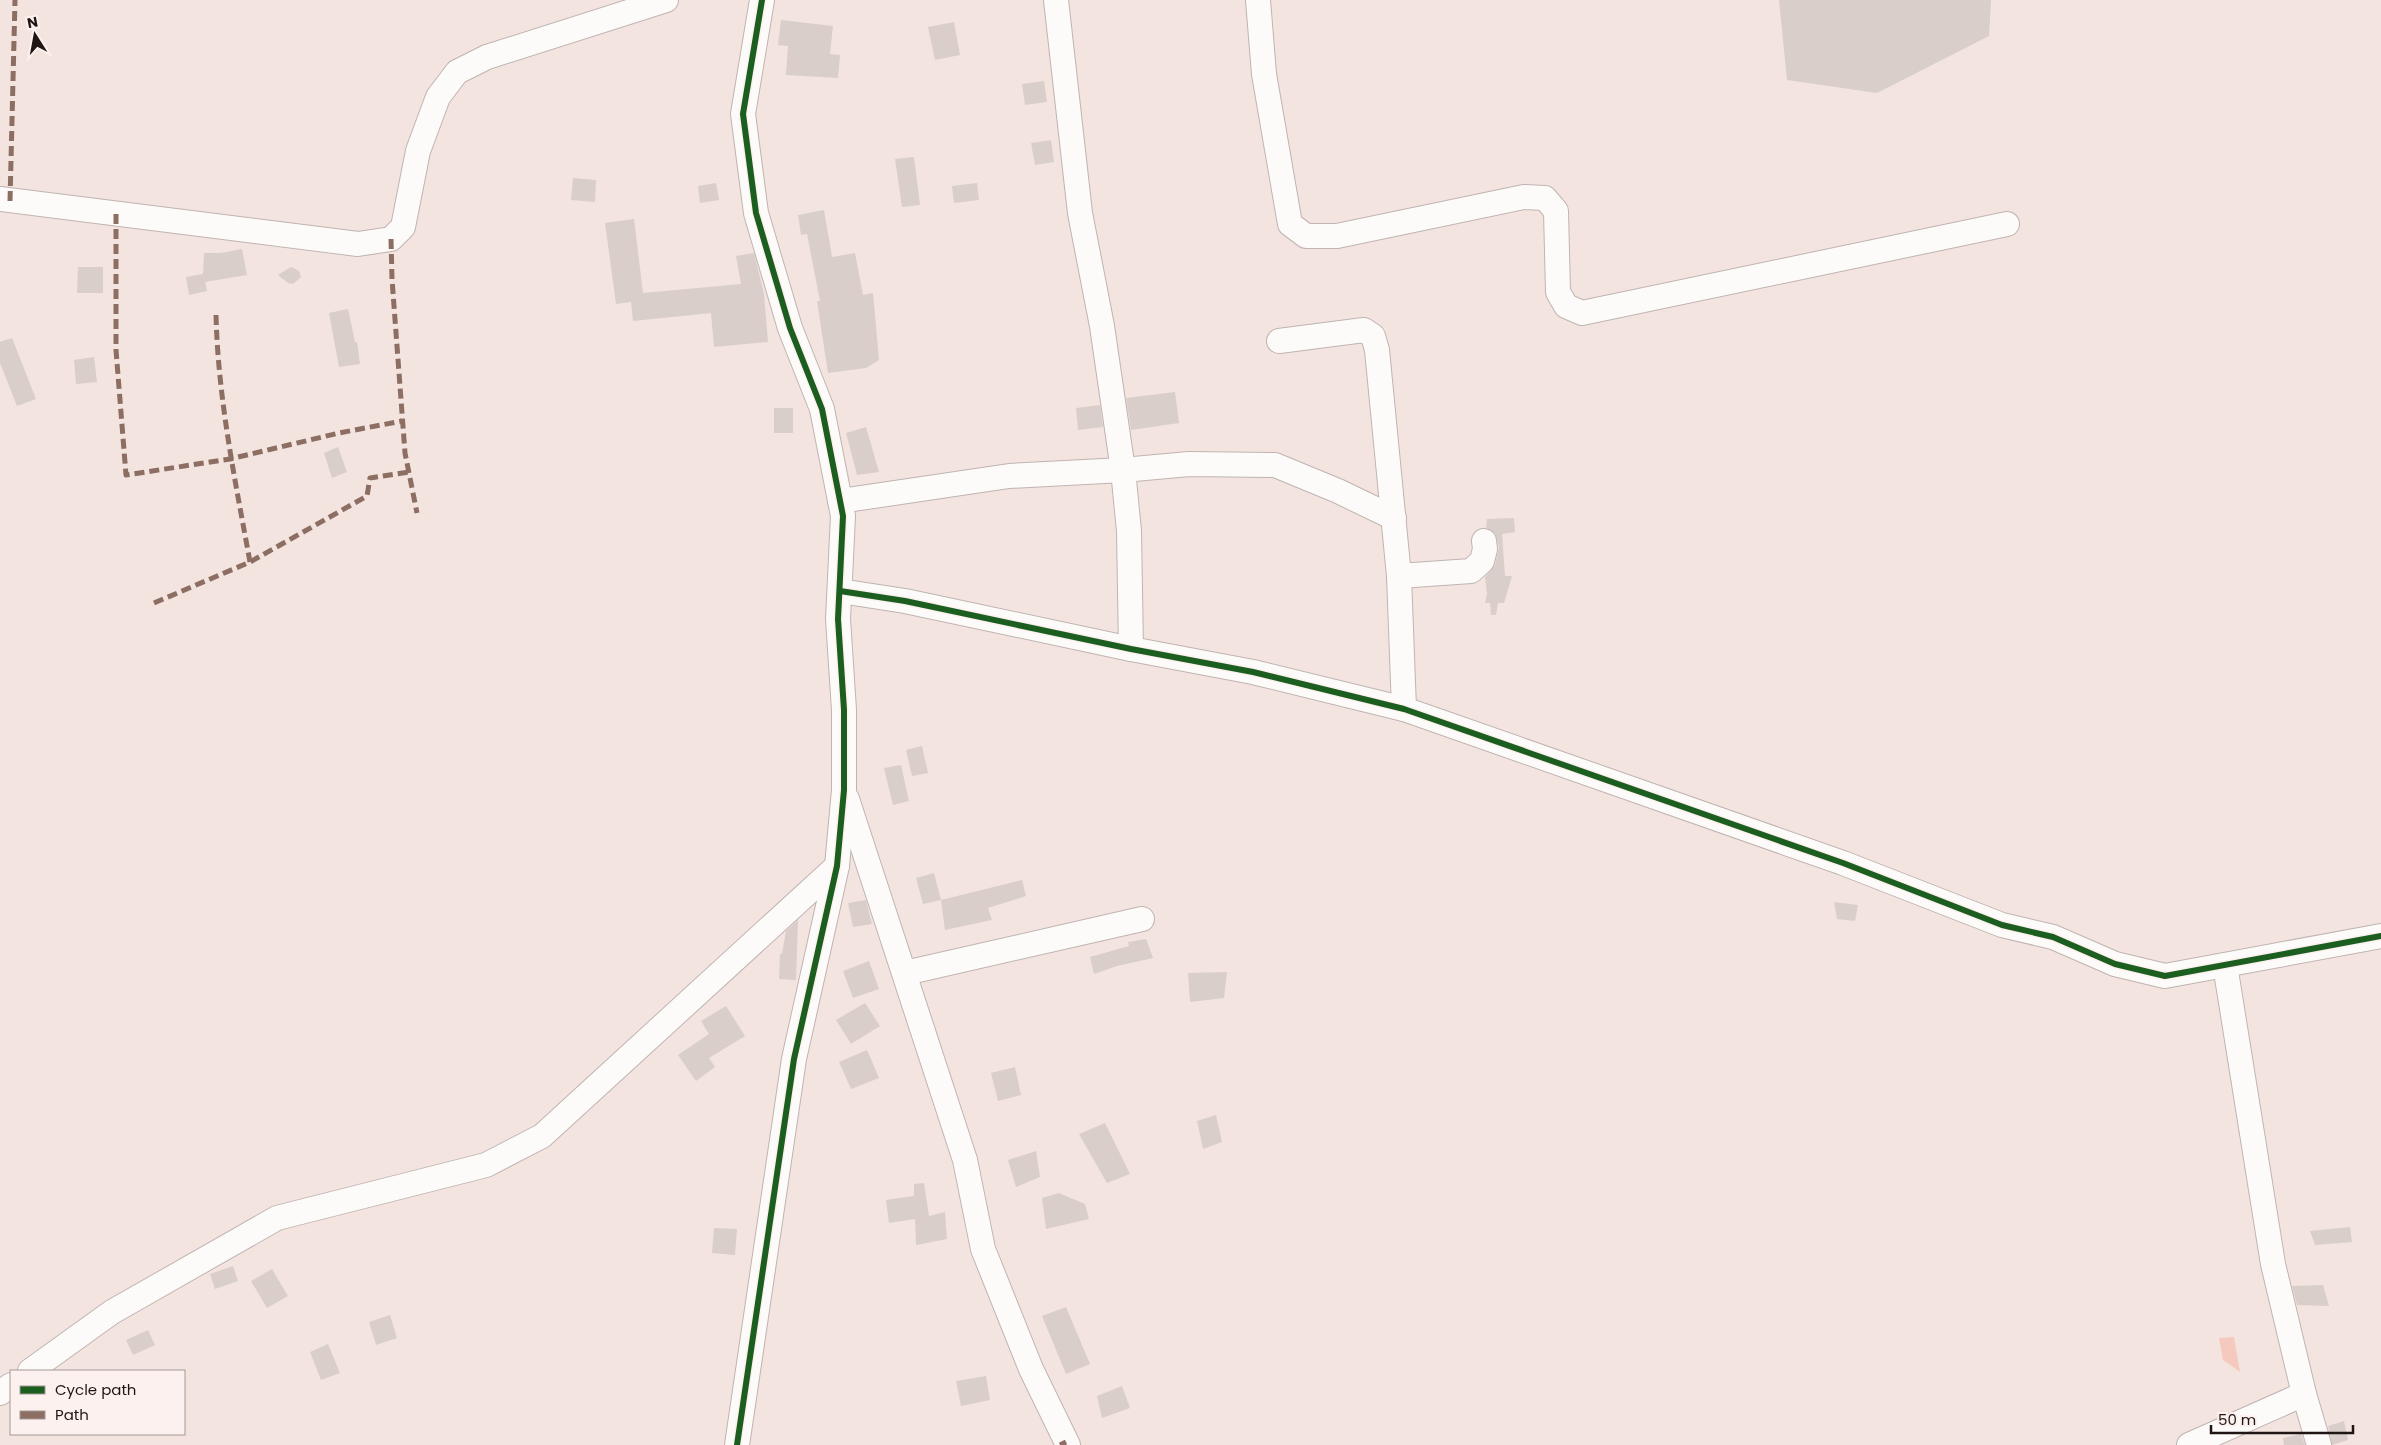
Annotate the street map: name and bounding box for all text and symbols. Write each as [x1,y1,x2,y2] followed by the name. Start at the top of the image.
[10,10,60,60] north arrow
[25,11,40,33] text: N
[10,1370,185,1435] legend
[55,1379,136,1400] text: Cycle path
[2211,1402,2354,1434] scale bar
[55,1404,89,1425] text: Path
[2218,1409,2256,1430] text: 50 m

